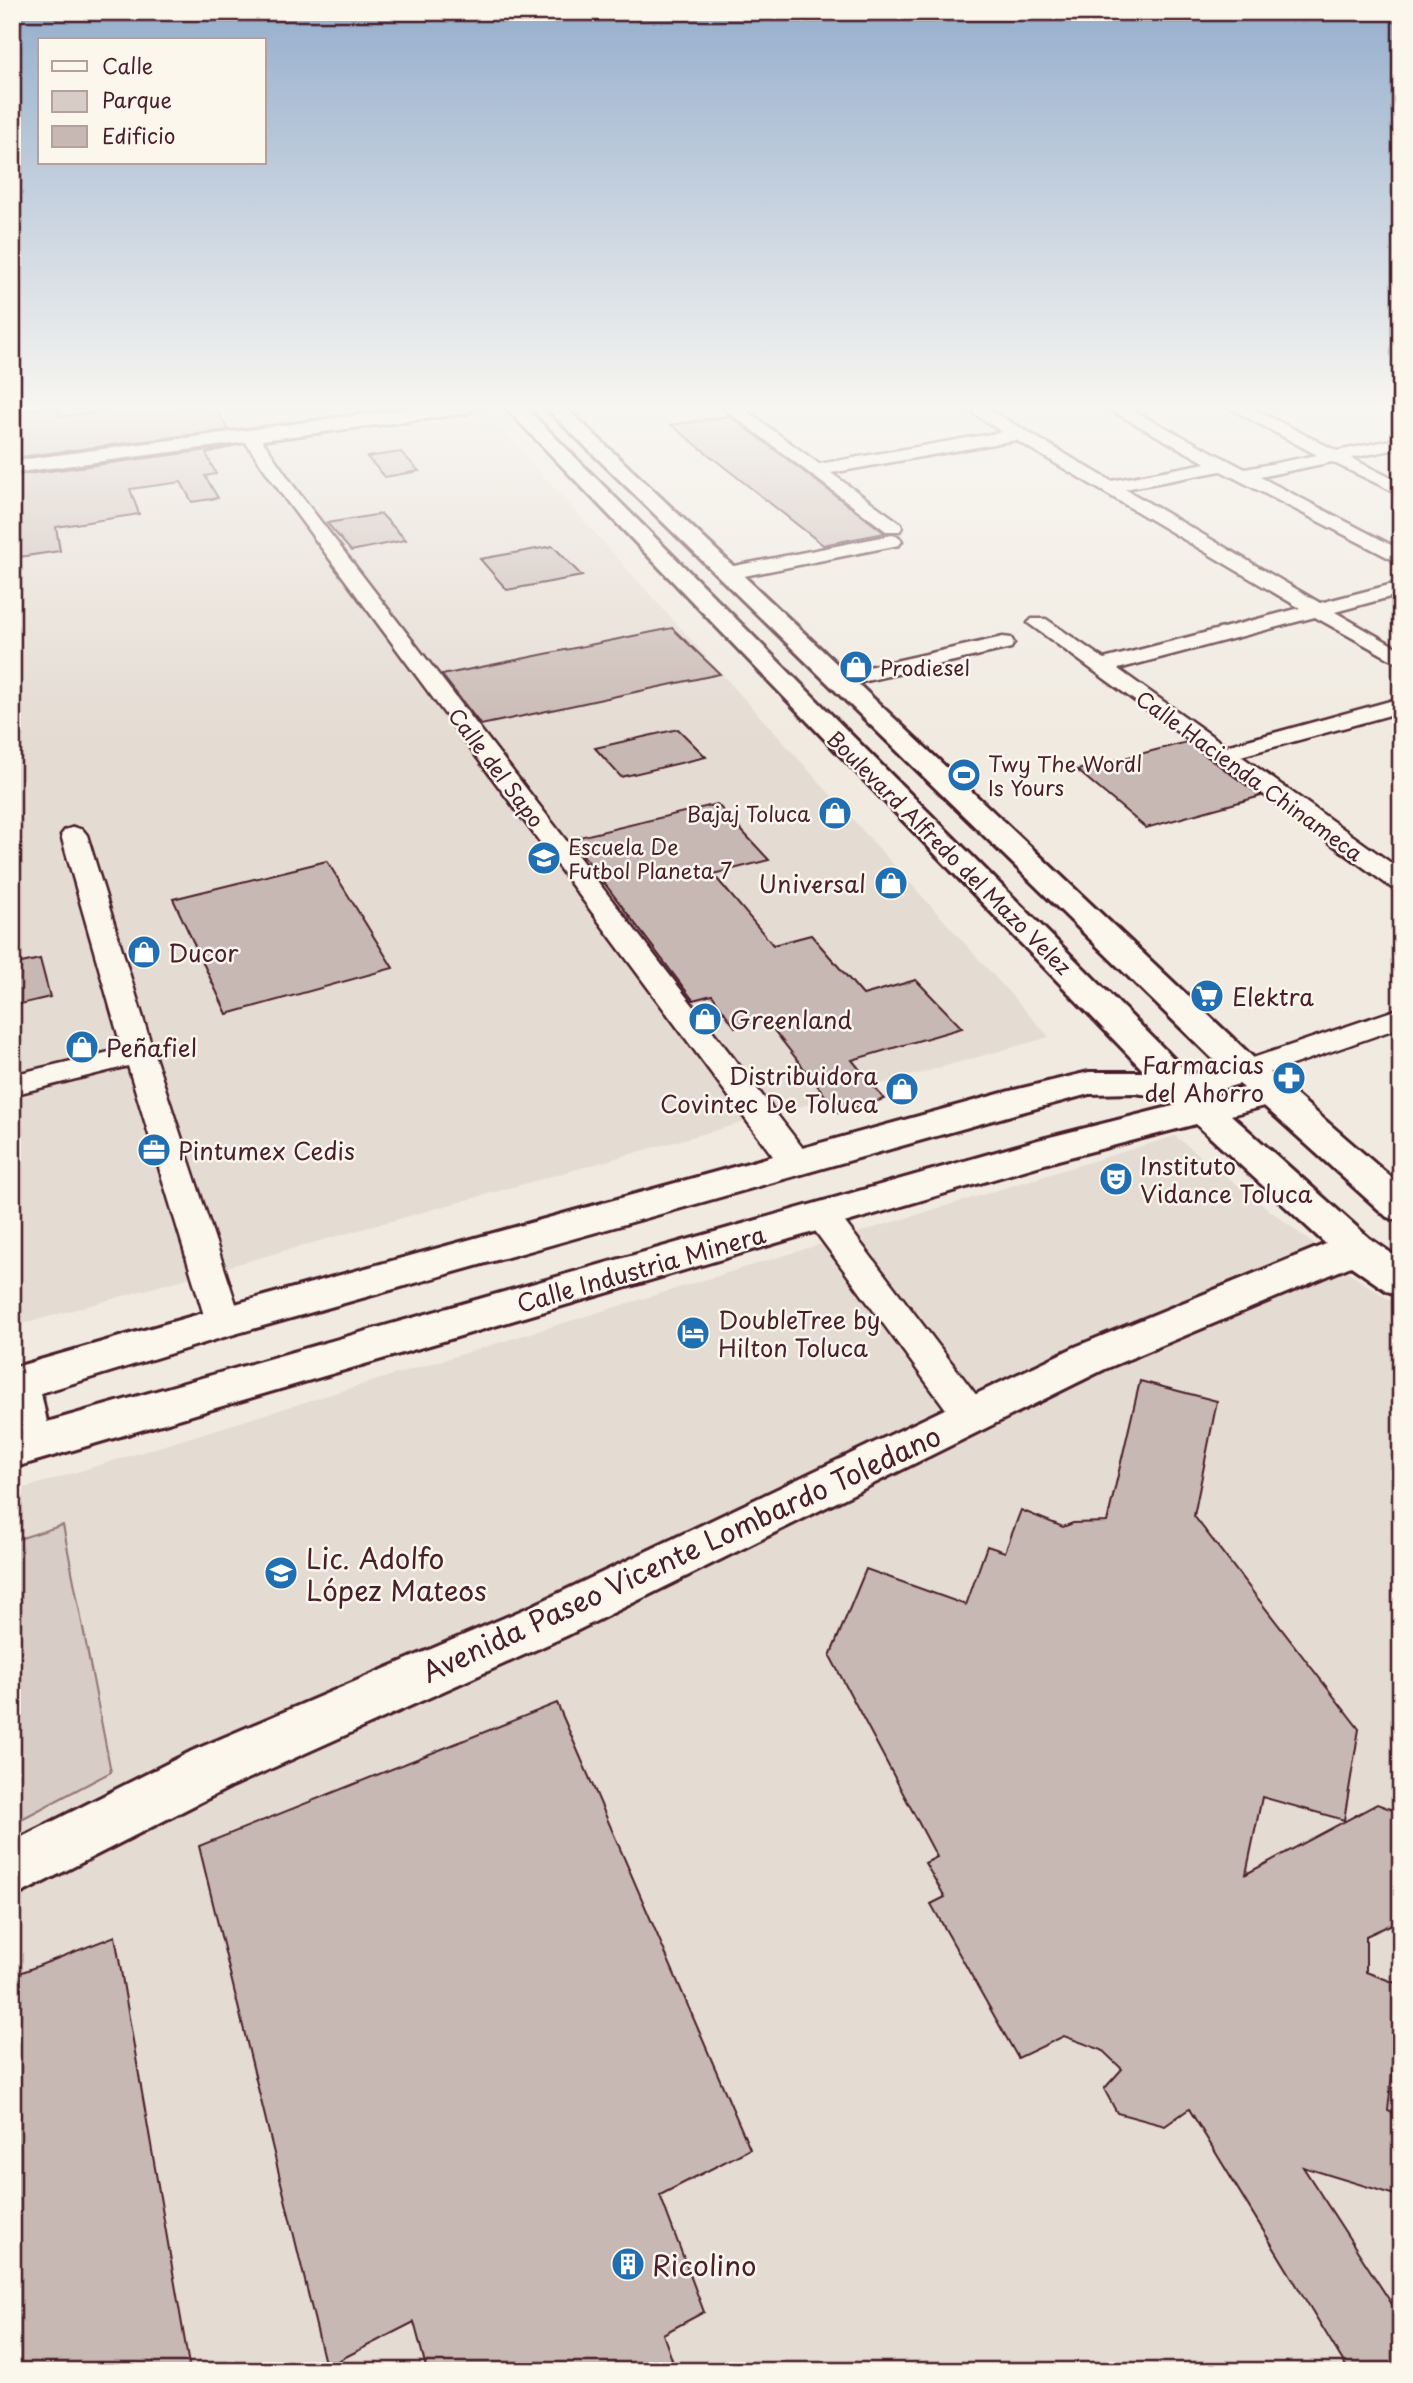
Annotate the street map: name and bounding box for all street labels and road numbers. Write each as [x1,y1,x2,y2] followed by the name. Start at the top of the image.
[1130,682,1370,869] street label: Calle Hacienda Chinameca
[441,700,553,834] street label: Calle del Sapo
[821,723,1079,981] street label: Boulevard Alfredo del Mazo Velez
[512,1215,770,1321] street label: Calle Industria Minera
[414,1413,948,1693] street label: Avenida Paseo Vicente Lombardo Toledano

